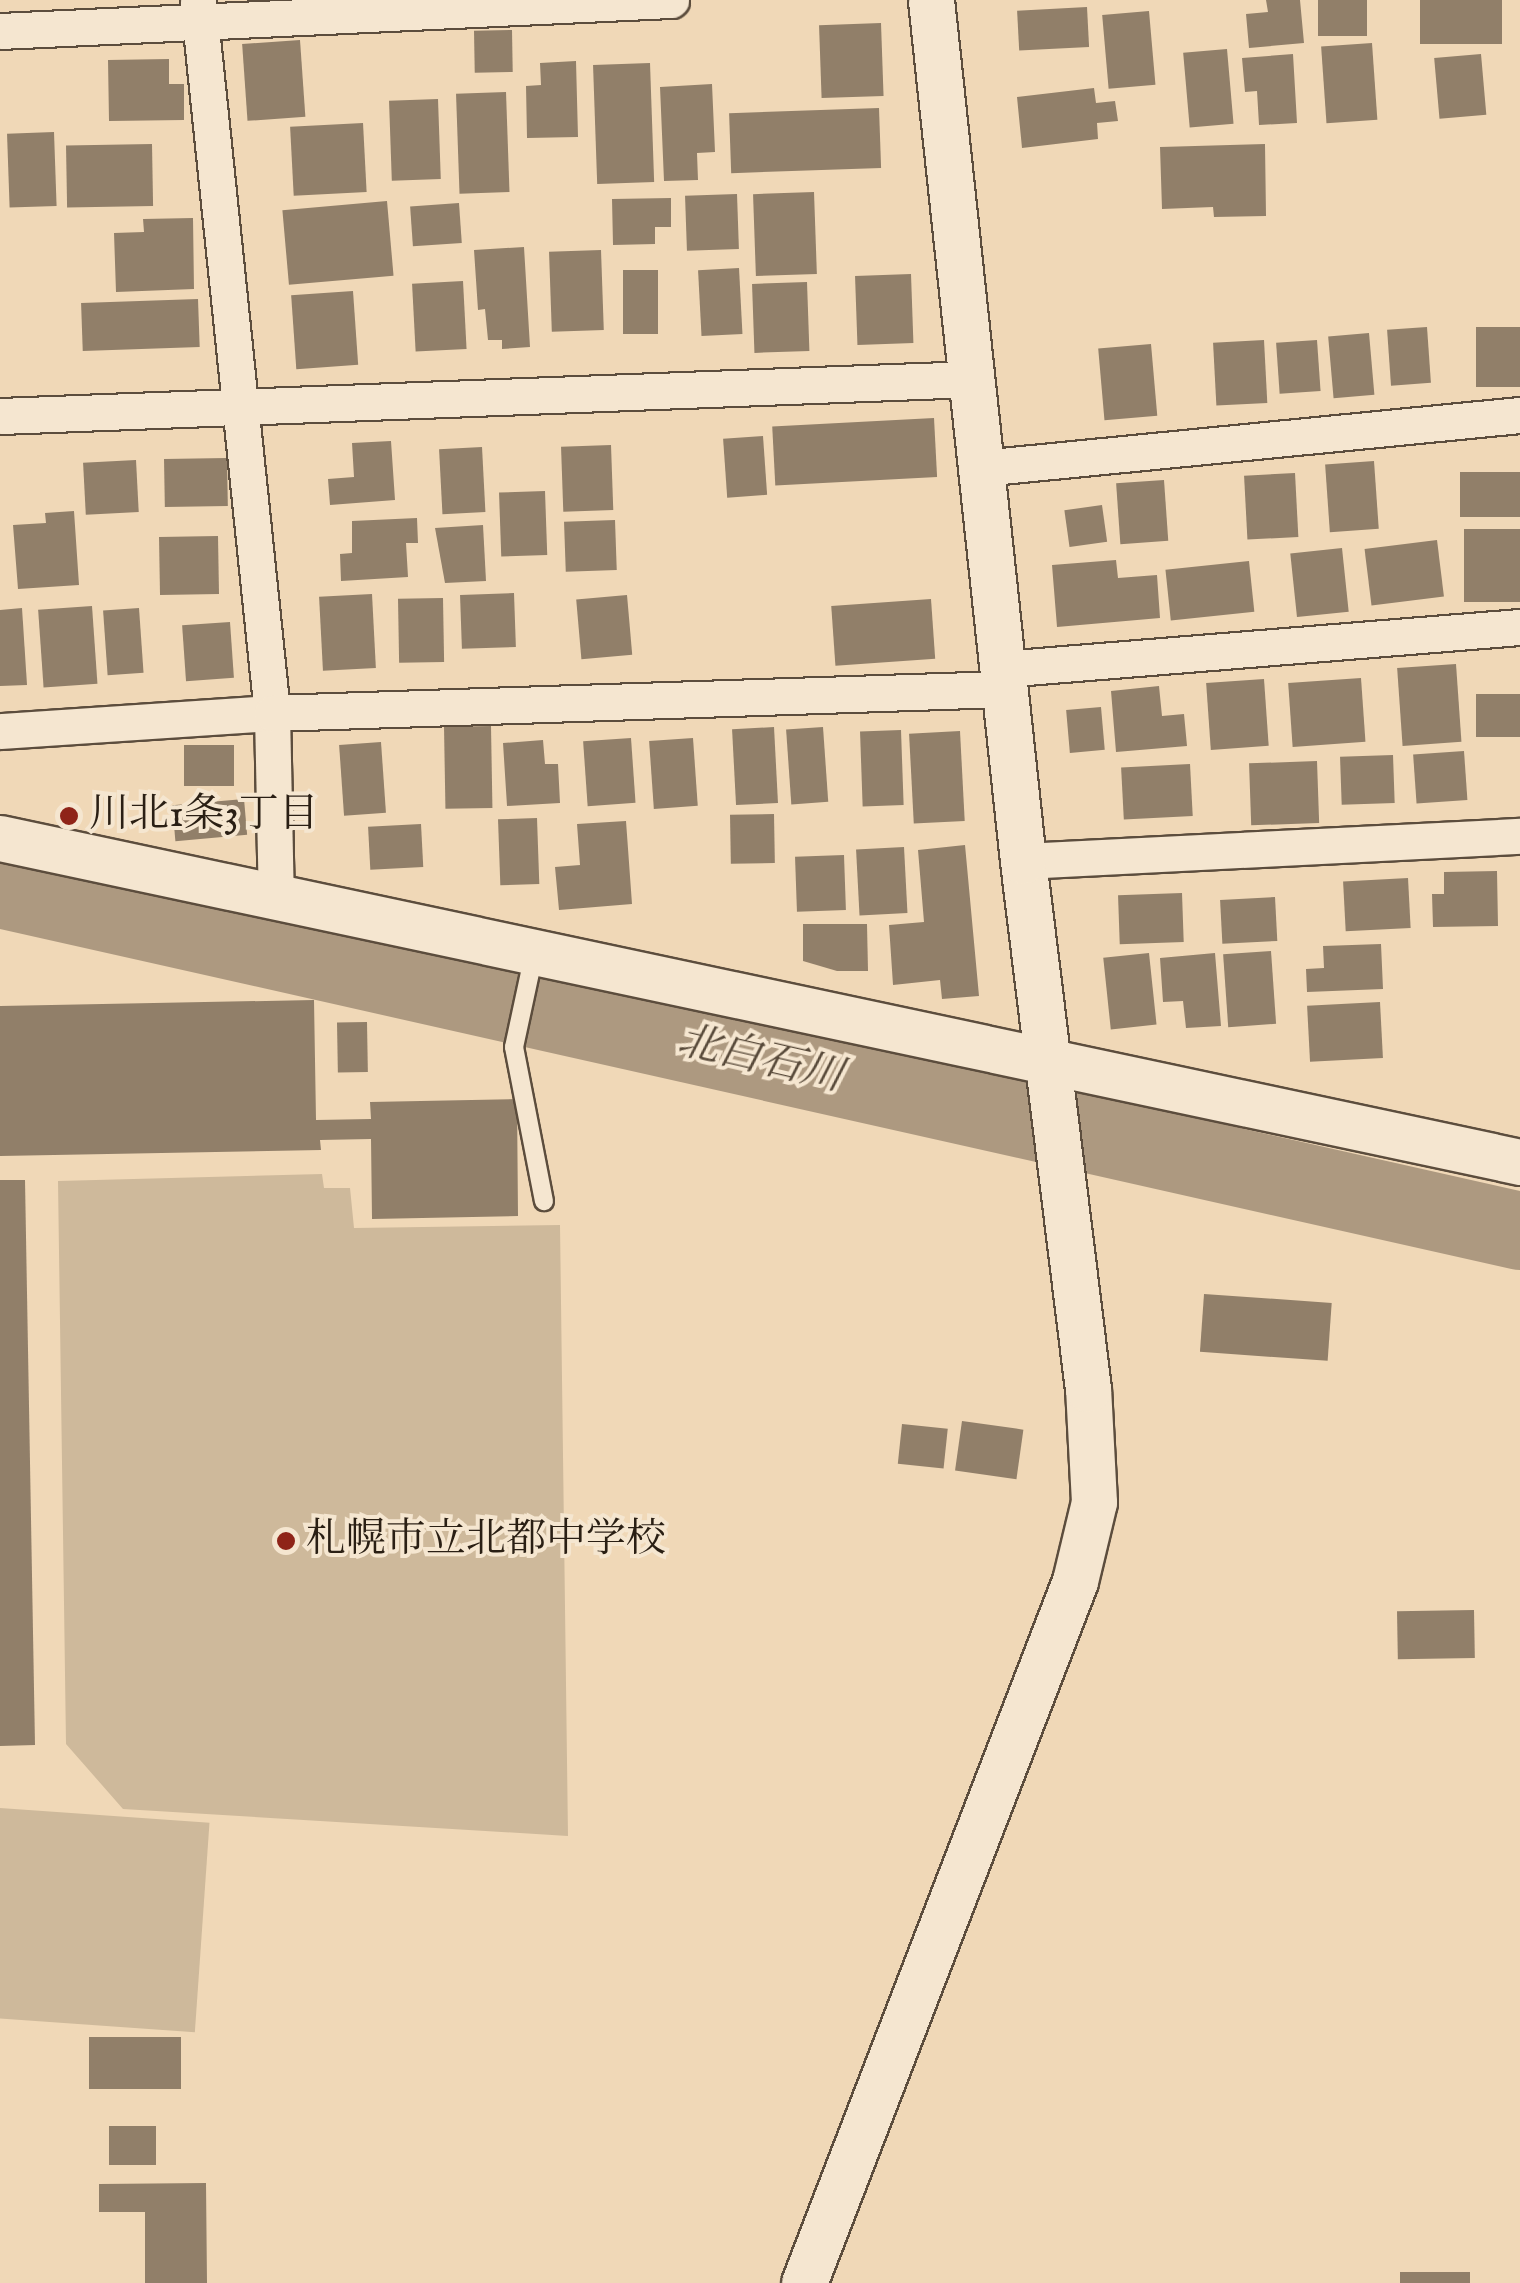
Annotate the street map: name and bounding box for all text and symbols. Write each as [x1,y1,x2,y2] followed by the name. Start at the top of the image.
[89,792,319,840] place label: 川北1条3丁目
[58,805,80,827] marker: 川北1条3丁目
[672,1017,848,1103] water label: 北白石川
[306,1517,666,1565] place label: 札幌市立北都中学校
[275,1530,297,1552] marker: 札幌市立北都中学校

